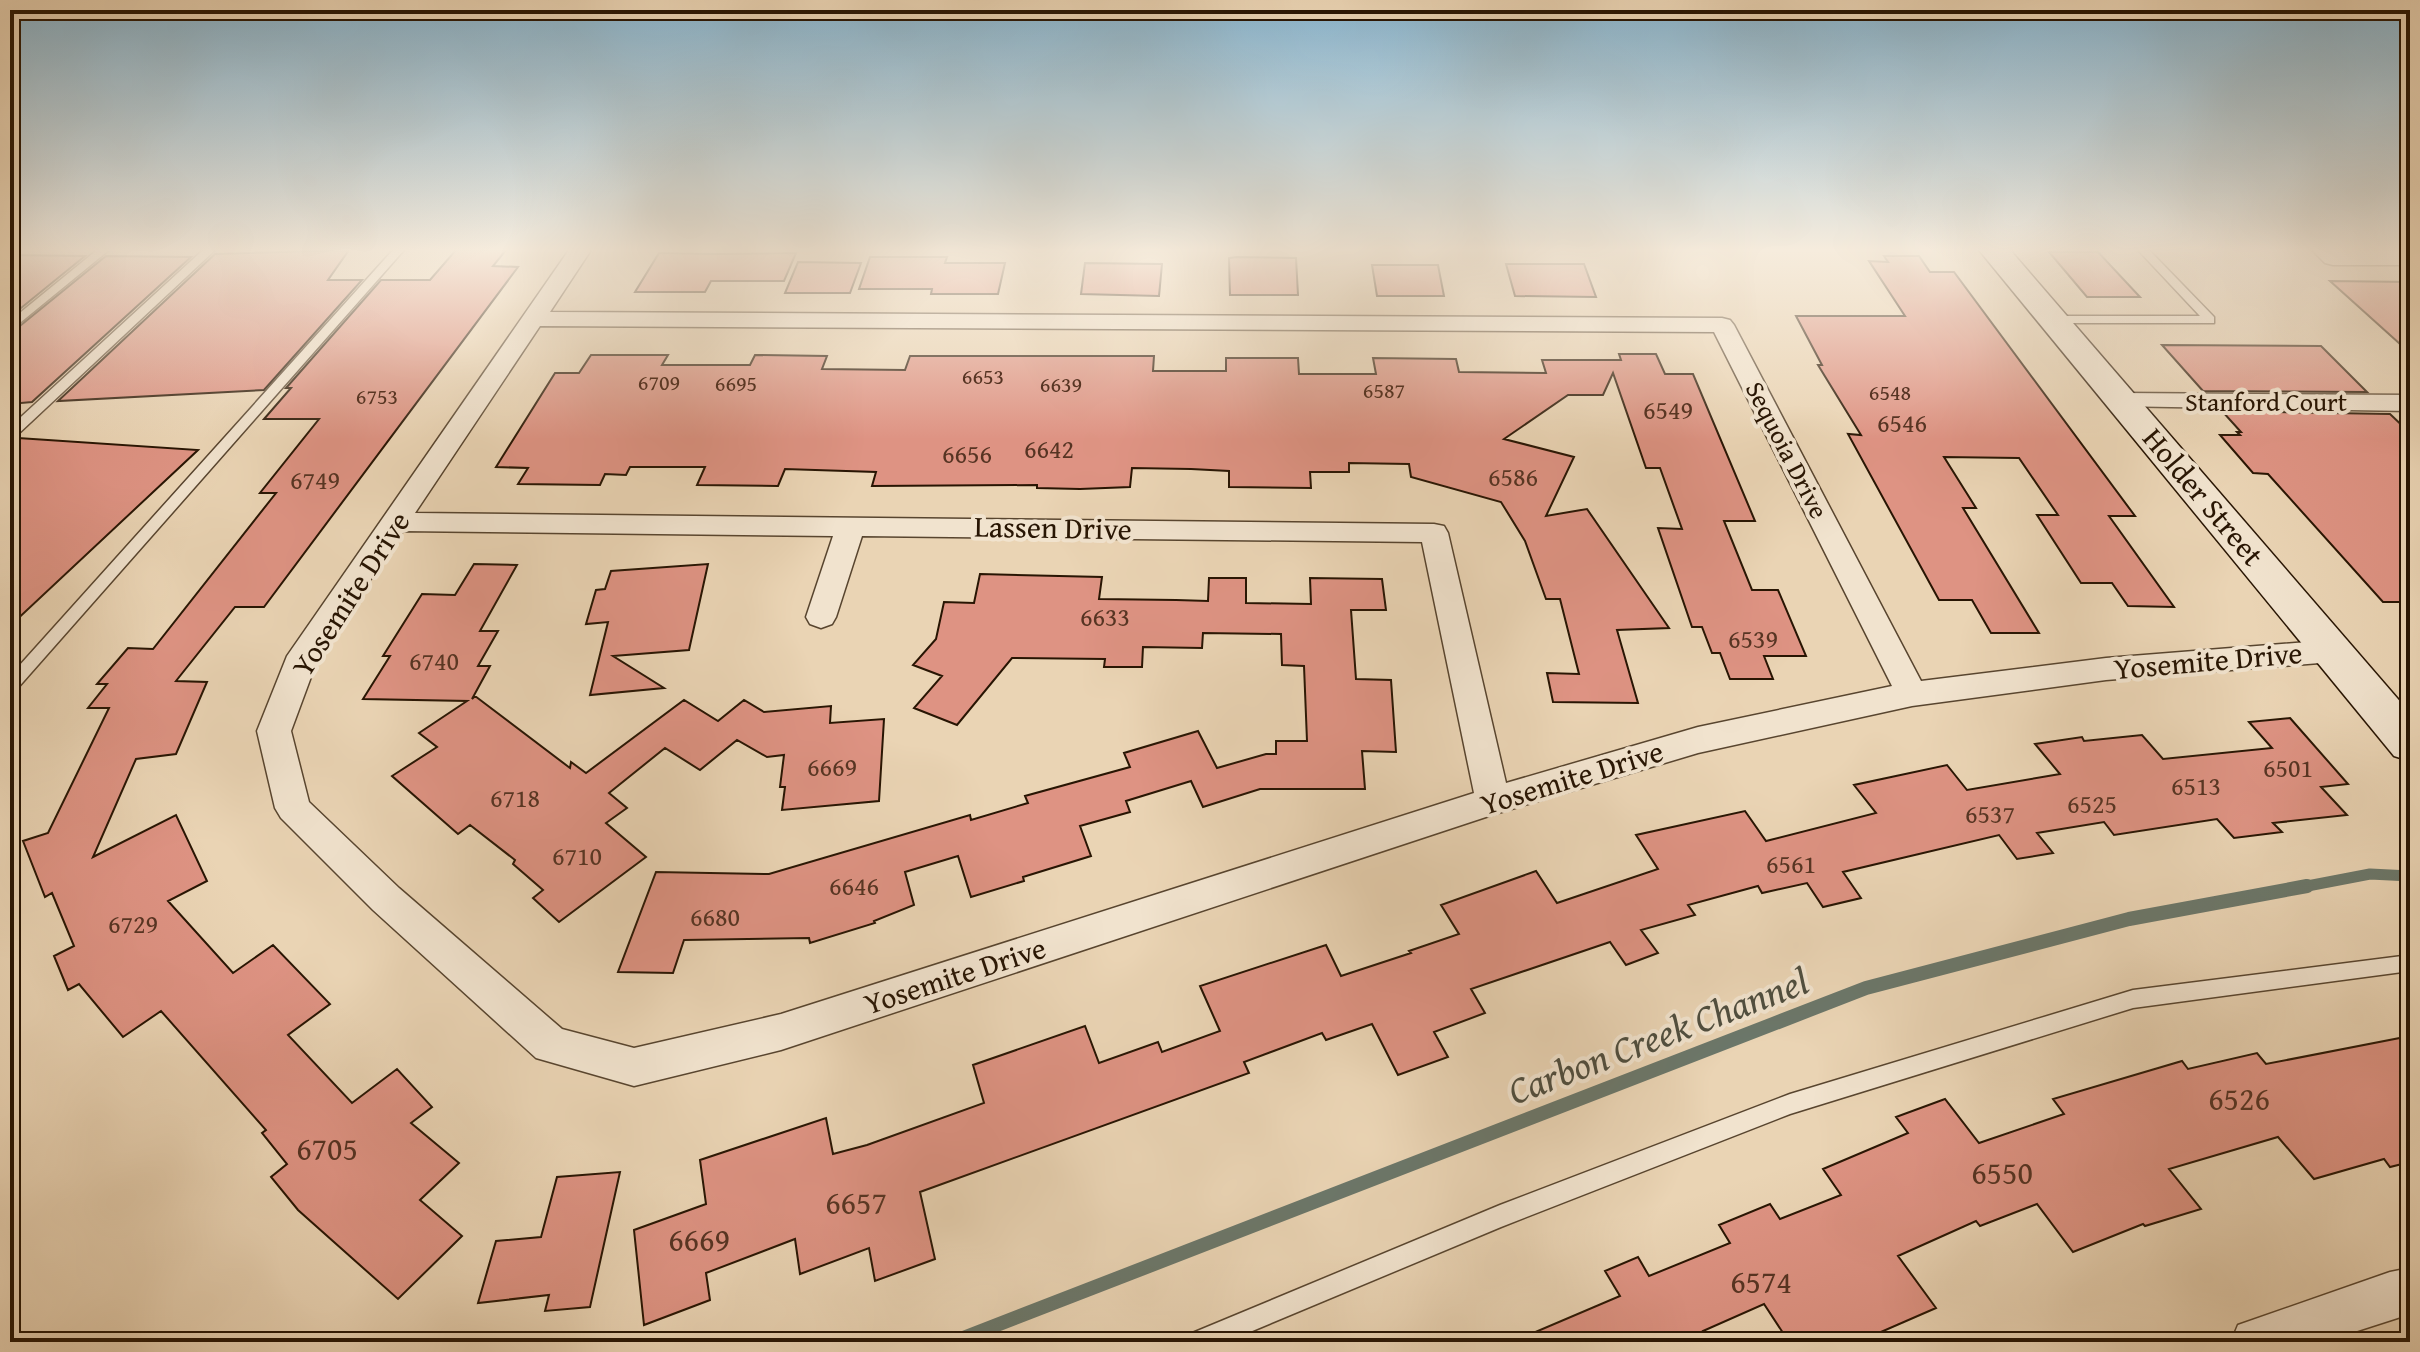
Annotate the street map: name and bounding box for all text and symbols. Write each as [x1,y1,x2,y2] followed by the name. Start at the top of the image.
[962,360,1004,392] house number: 6653
[638,366,680,398] house number: 6709
[715,367,757,399] house number: 6695
[1040,368,1082,400] house number: 6639
[1363,374,1405,406] house number: 6587
[1736,374,1839,525] street label: Sequoia Drive
[1869,376,1911,408] house number: 6548
[356,380,398,412] house number: 6753
[2185,382,2347,421] street label: Stanford Court
[1643,390,1693,429] house number: 6549
[1877,403,1927,442] house number: 6546
[2133,418,2275,575] street label: Holder Street
[1024,429,1074,468] house number: 6642
[942,434,992,473] house number: 6656
[1488,457,1538,496] house number: 6586
[290,460,340,499] house number: 6749
[280,502,420,685] street label: Yosemite Drive
[974,504,1132,550] street label: Lassen Drive
[1080,597,1130,636] house number: 6633
[1728,619,1778,658] house number: 6539
[2112,630,2304,690] street label: Yosemite Drive
[409,641,459,680] house number: 6740
[1475,728,1669,826] street label: Yosemite Drive
[807,747,857,786] house number: 6669
[2263,748,2313,787] house number: 6501
[2171,766,2221,805] house number: 6513
[490,778,540,817] house number: 6718
[2067,784,2117,823] house number: 6525
[1965,794,2015,833] house number: 6537
[552,836,602,875] house number: 6710
[1766,844,1816,883] house number: 6561
[829,866,879,905] house number: 6646
[690,897,740,936] house number: 6680
[108,904,158,943] house number: 6729
[858,925,1051,1025] street label: Yosemite Drive
[1499,952,1816,1118] water label: Carbon Creek Channel
[2208,1075,2270,1122] house number: 6526
[296,1125,358,1172] house number: 6705
[1971,1149,2033,1196] house number: 6550
[825,1179,887,1226] house number: 6657
[668,1216,730,1263] house number: 6669
[1730,1258,1792,1305] house number: 6574

